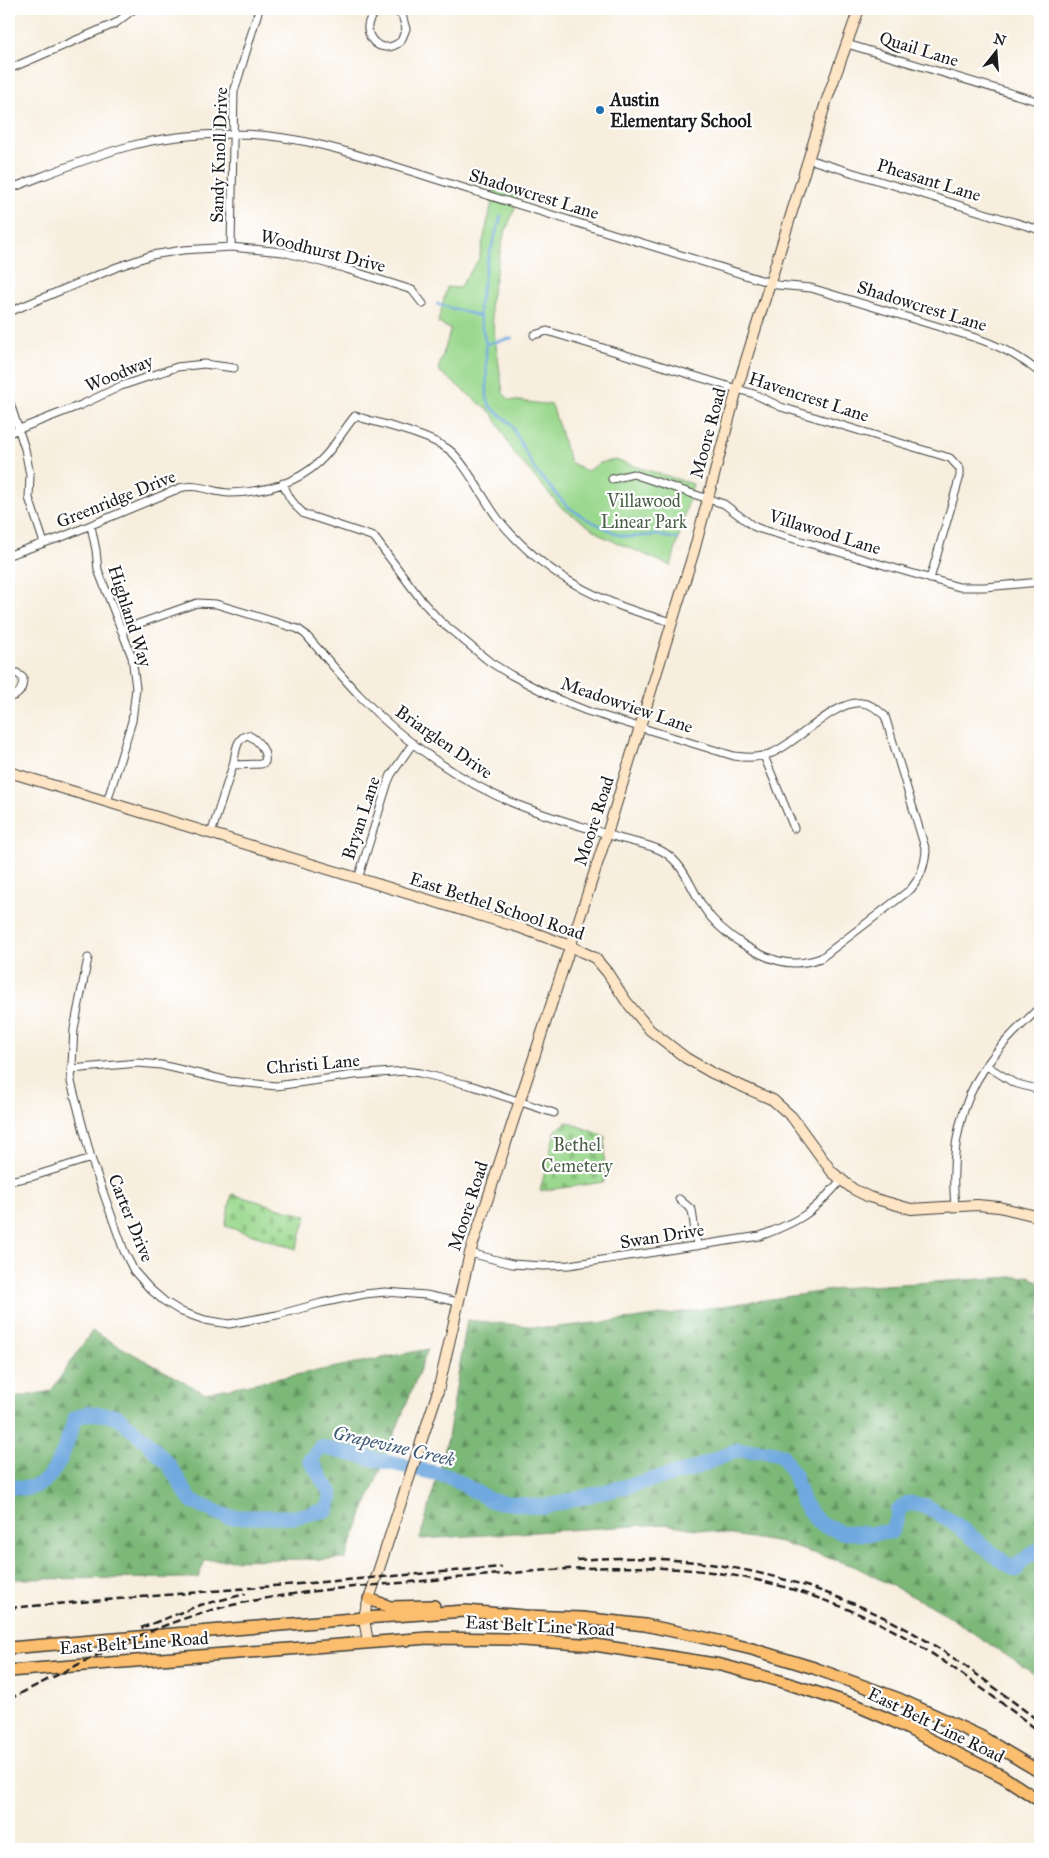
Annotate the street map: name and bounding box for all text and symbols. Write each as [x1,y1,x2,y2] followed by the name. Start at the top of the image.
[877,27,961,71] street label: Quail Lane
[972,28,1022,78] north arrow
[991,30,1008,50] text: N
[206,87,232,223] street label: Sandy Knoll Drive
[609,89,753,133] place label: Austin Elementary School
[594,104,606,116] marker: Austin Elementary School
[874,154,984,206] street label: Pheasant Lane
[466,164,602,224] street label: Shadowcrest Lane
[258,225,388,277] street label: Woodhurst Drive
[854,276,990,336] street label: Shadowcrest Lane
[82,349,157,397] street label: Woodway
[746,367,872,427] street label: Havencrest Lane
[685,385,731,481] street label: Moore Road
[53,465,179,534] street label: Greenridge Drive
[601,490,688,533] park label: Villawood Linear Park
[765,504,884,559] street label: Villawood Lane
[102,562,157,671] street label: Highland Way
[558,672,696,738] street label: Meadowview Lane
[391,700,497,784] street label: Briarglen Drive
[569,773,619,869] street label: Moore Road
[337,774,385,862] street label: Bryan Lane
[407,867,587,945] street label: East Bethel School Road
[265,1049,361,1079] street label: Christi Lane
[541,1134,613,1177] park label: Bethel Cemetery
[443,1158,493,1254] street label: Moore Road
[103,1171,159,1265] street label: Carter Drive
[618,1219,706,1253] street label: Swan Drive
[330,1421,458,1472] water label: Grapevine Creek
[465,1611,615,1641] street label: East Belt Line Road
[59,1627,209,1659] street label: East Belt Line Road
[864,1682,1008,1768] street label: East Belt Line Road

